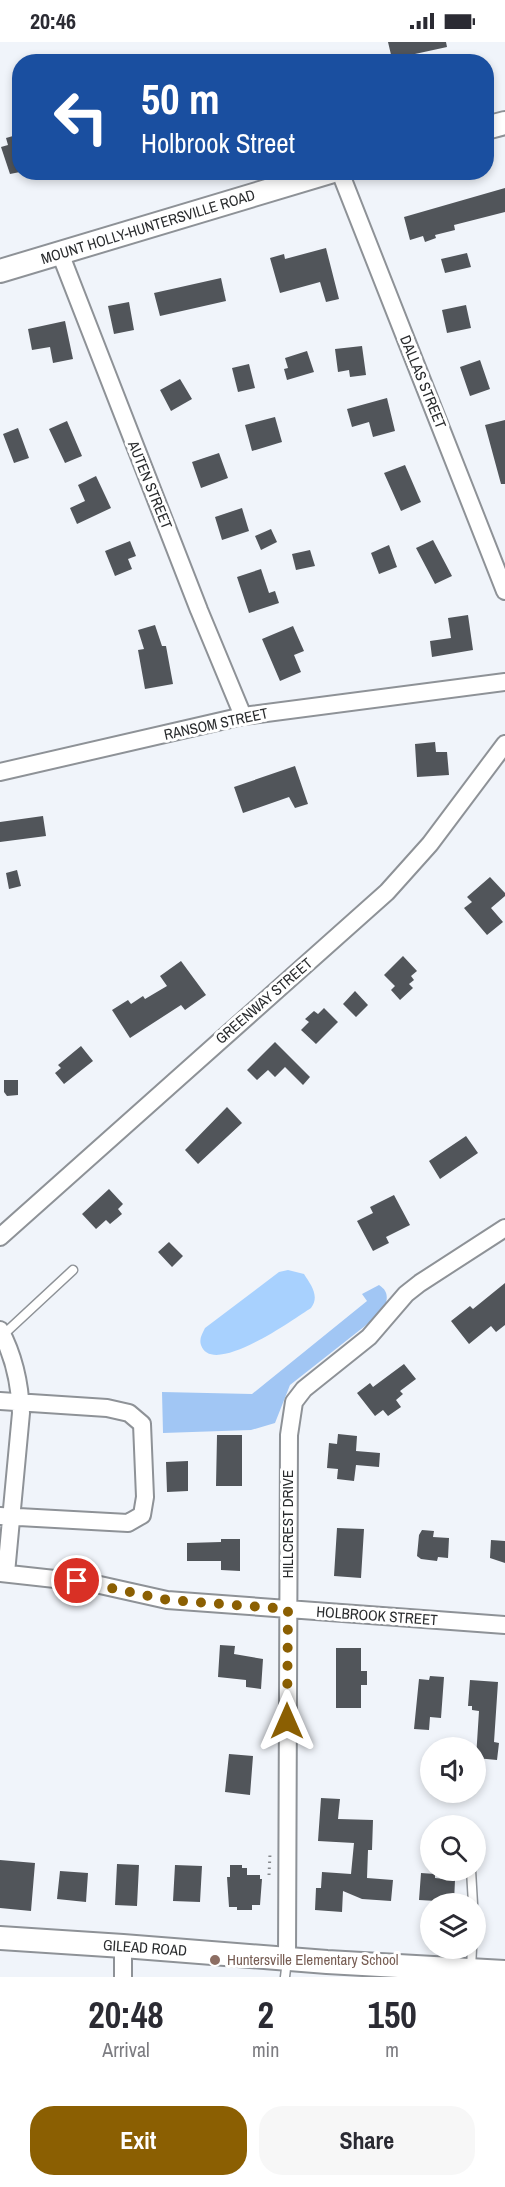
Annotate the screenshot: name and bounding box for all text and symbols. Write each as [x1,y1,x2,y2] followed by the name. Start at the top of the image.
[30,6,76,36] text: 20:46
[141,71,220,127] text: 50 m
[42,78,120,156] icon: left
[141,125,295,161] text: Holbrook Street
[38,184,257,269] street label: MOUNT HOLLY-HUNTERSVILLE ROAD
[395,332,452,432] street label: DALLAS STREET
[123,437,178,533] street label: AUTEN STREET
[162,702,270,745] street label: RANSOM STREET
[211,952,317,1049] street label: GREENWAY STREET
[277,1470,298,1578] street label: HILLCREST DRIVE
[51,1555,102,1606] pin
[60,1564,93,1597] icon: arrive
[316,1601,439,1630] street label: HOLBROOK STREET
[255,1689,319,1753] position arrow
[420,1737,486,1959] map controls
[420,1737,486,1803] button: sound
[420,1815,486,1881] button: search
[420,1893,486,1959] button: layers
[102,1934,188,1961] street label: GILEAD ROAD
[227,1949,399,1970] place label: Huntersville Elementary School
[208,1953,222,1967] marker: Huntersville Elementary School
[88,1991,164,2039] text: 20:48
[257,1991,274,2039] text: 2
[368,1991,417,2039] text: 150
[102,2036,150,2063] text: Arrival
[252,2036,279,2063] text: min
[385,2036,399,2063] text: m
[30,2106,247,2175] button: Exit
[259,2106,475,2175] button: Share

